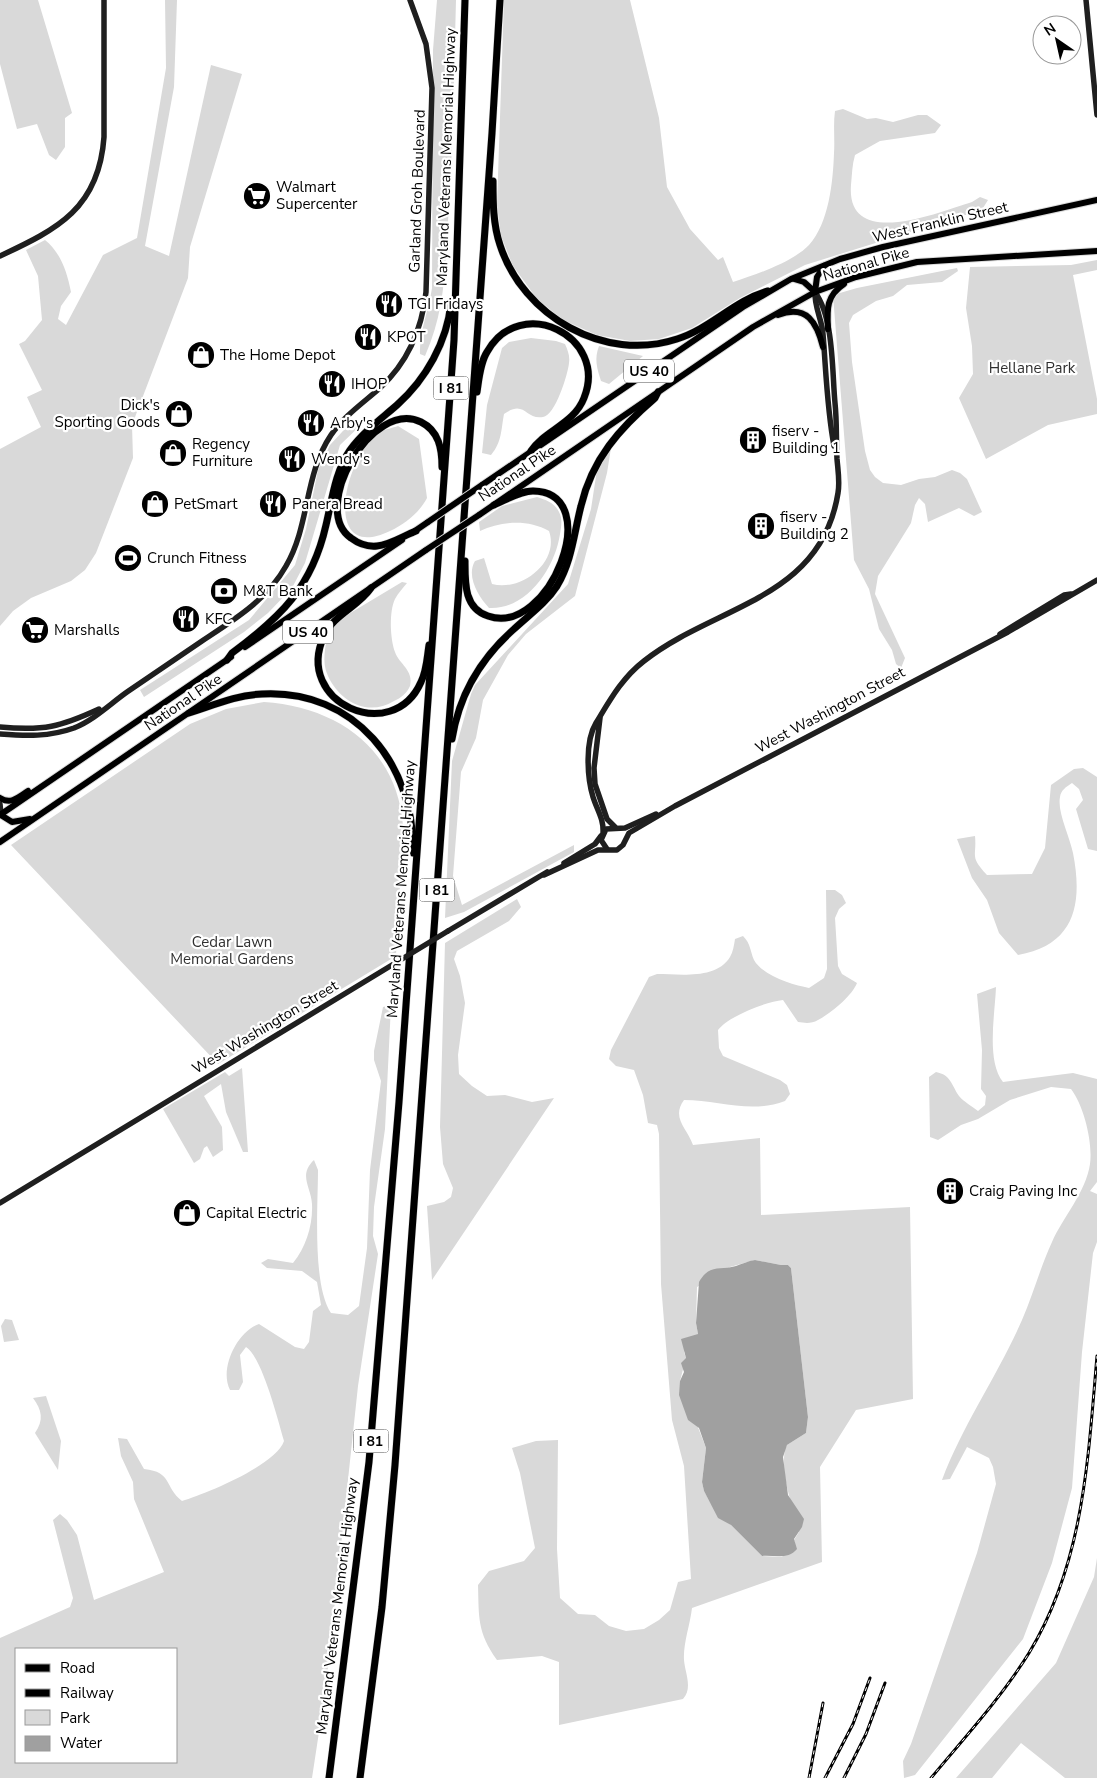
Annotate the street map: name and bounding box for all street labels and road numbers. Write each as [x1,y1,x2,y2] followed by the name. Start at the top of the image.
[431,27,461,287] street label: Maryland Veterans Memorial Highway
[404,109,430,273] street label: Garland Groh Boulevard
[870,197,1010,247] street label: West Franklin Street
[820,242,912,286] street label: National Pike
[624,360,674,382] road number: US 40
[434,376,468,399] road number: I 81
[474,440,560,506] street label: National Pike
[283,620,333,644] road number: US 40
[752,662,909,758] street label: West Washington Street
[140,669,226,735] street label: National Pike
[382,759,420,1019] street label: Maryland Veterans Memorial Highway
[420,878,454,902] road number: I 81
[188,975,342,1079] street label: West Washington Street
[354,1430,388,1452] road number: I 81
[311,1476,363,1736] street label: Maryland Veterans Memorial Highway

